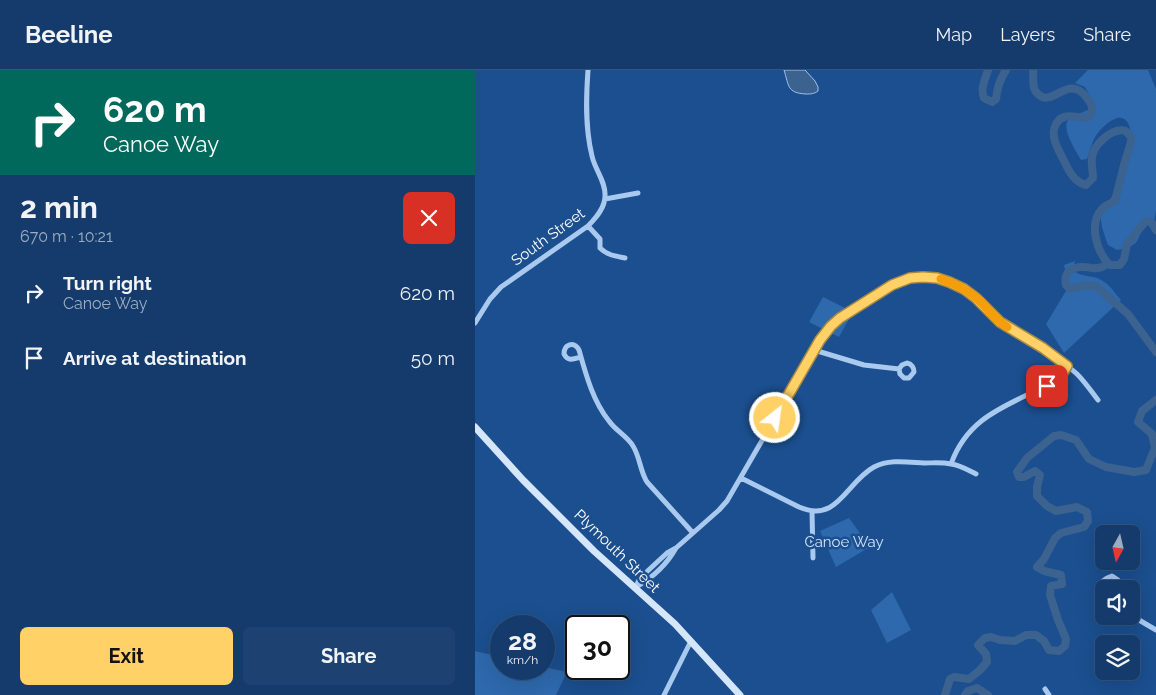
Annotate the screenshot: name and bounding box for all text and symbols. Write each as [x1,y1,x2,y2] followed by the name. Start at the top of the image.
[25,20,113,49] text: Beeline
[936,24,972,45] text: Map
[1000,24,1055,45] text: Layers
[1083,24,1131,45] text: Share
[103,89,206,130] text: 620 m
[20,90,85,155] icon: right
[103,131,219,157] text: Canoe Way
[20,190,98,225] text: 2 min
[403,192,455,244] button: close
[508,204,588,270] street label: South Street
[20,227,113,246] text: 670 m · 10:21
[63,272,152,294] text: Turn right
[20,279,48,307] icon: right
[400,282,455,304] text: 620 m
[63,294,148,313] text: Canoe Way
[20,344,48,372] icon: arrive
[63,347,247,369] text: Arrive at destination
[411,347,455,369] text: 50 m
[1026,365,1068,407] pin
[1033,372,1061,400] icon: arrive
[748,391,800,443] position arrow
[570,506,664,596] street label: Plymouth Street
[1095,525,1140,570] north arrow
[1095,525,1140,680] map controls
[804,533,884,551] park label: Canoe Way
[1095,580,1140,625] button: sound
[565,615,630,680] speed limit sign: 30
[508,626,537,656] text: 28
[20,627,233,685] button: Exit
[243,627,455,685] button: Share
[1095,635,1140,680] button: layers
[507,653,538,667] text: km/h

